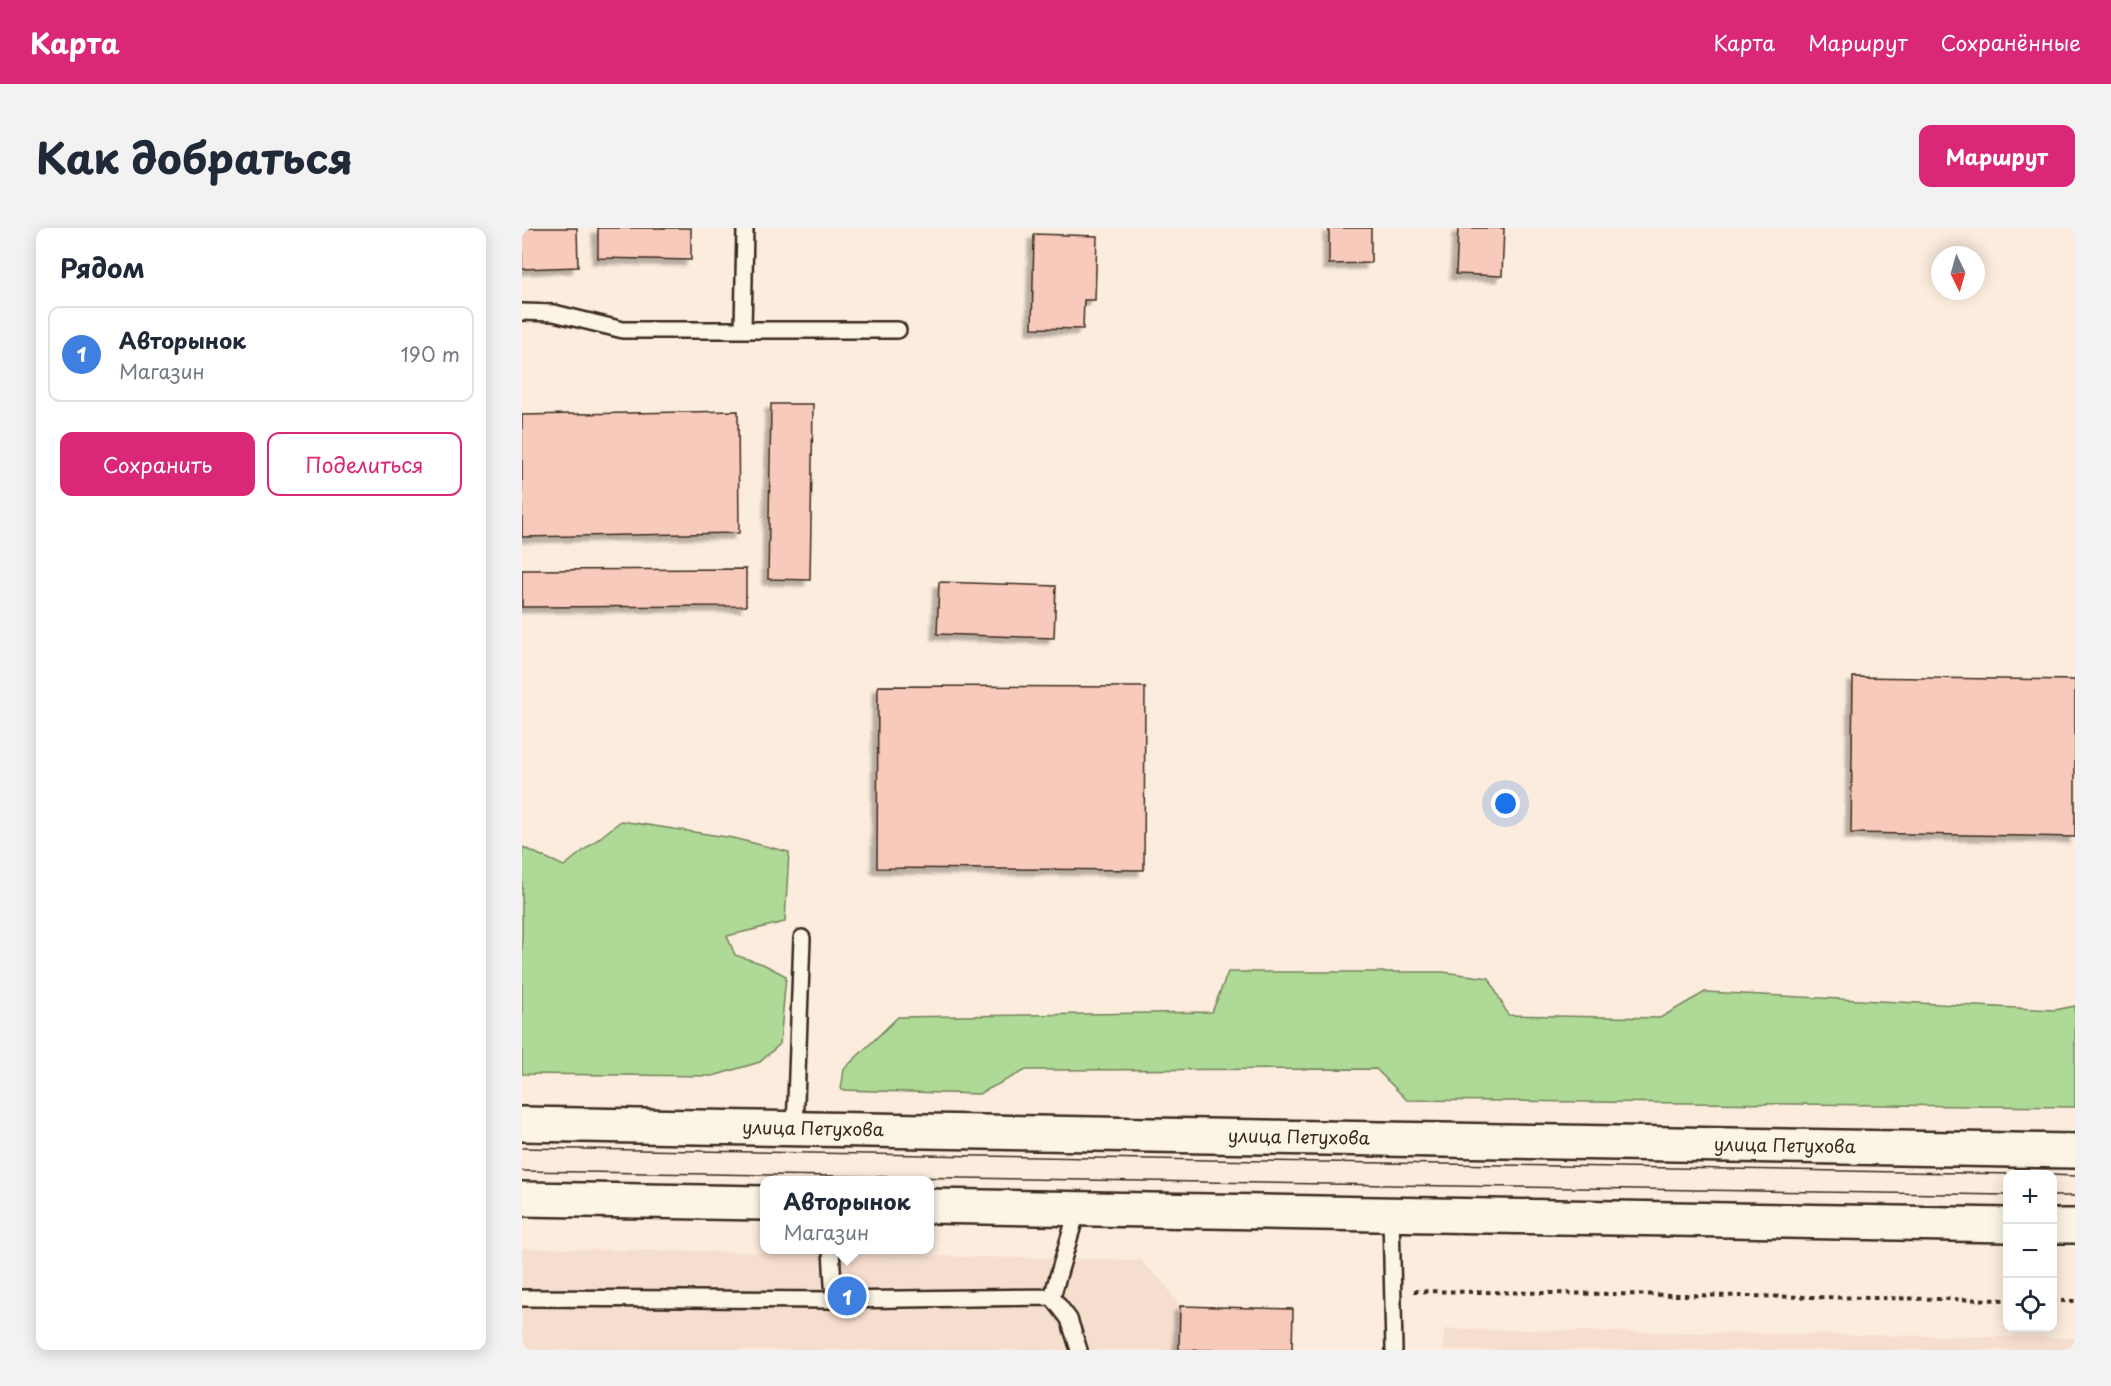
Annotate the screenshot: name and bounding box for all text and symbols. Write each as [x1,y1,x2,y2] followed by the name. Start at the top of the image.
[30,21,120,64] text: Карта
[1714,26,1775,58] text: Карта
[1808,26,1908,58] text: Маршрут
[1941,26,2081,58] text: Сохранённые
[36,125,353,188] text: Как добраться
[1919,125,2075,187] button: Маршрут
[1931,246,1985,300] north arrow
[60,248,145,287] text: Рядом
[119,323,246,356] text: Авторынок
[77,339,86,369] text: 1
[401,339,460,369] text: 190 m
[119,356,205,386] text: Магазин
[60,432,255,496] button: Сохранить
[267,432,462,496] button: Поделиться
[1491,789,1520,818] your location
[742,1113,885,1142] street label: улица Петухова
[1228,1121,1371,1151] street label: улица Петухова
[1714,1130,1857,1159] street label: улица Петухова
[2003,1170,2057,1332] map controls
[2003,1170,2057,1224] button: +
[760,1176,934,1254] popup
[783,1184,911,1217] text: Авторынок
[783,1217,869,1247] text: Магазин
[2003,1224,2057,1278] button: −
[828,1274,866,1318] pin: 1
[2003,1278,2057,1332] button: locate

